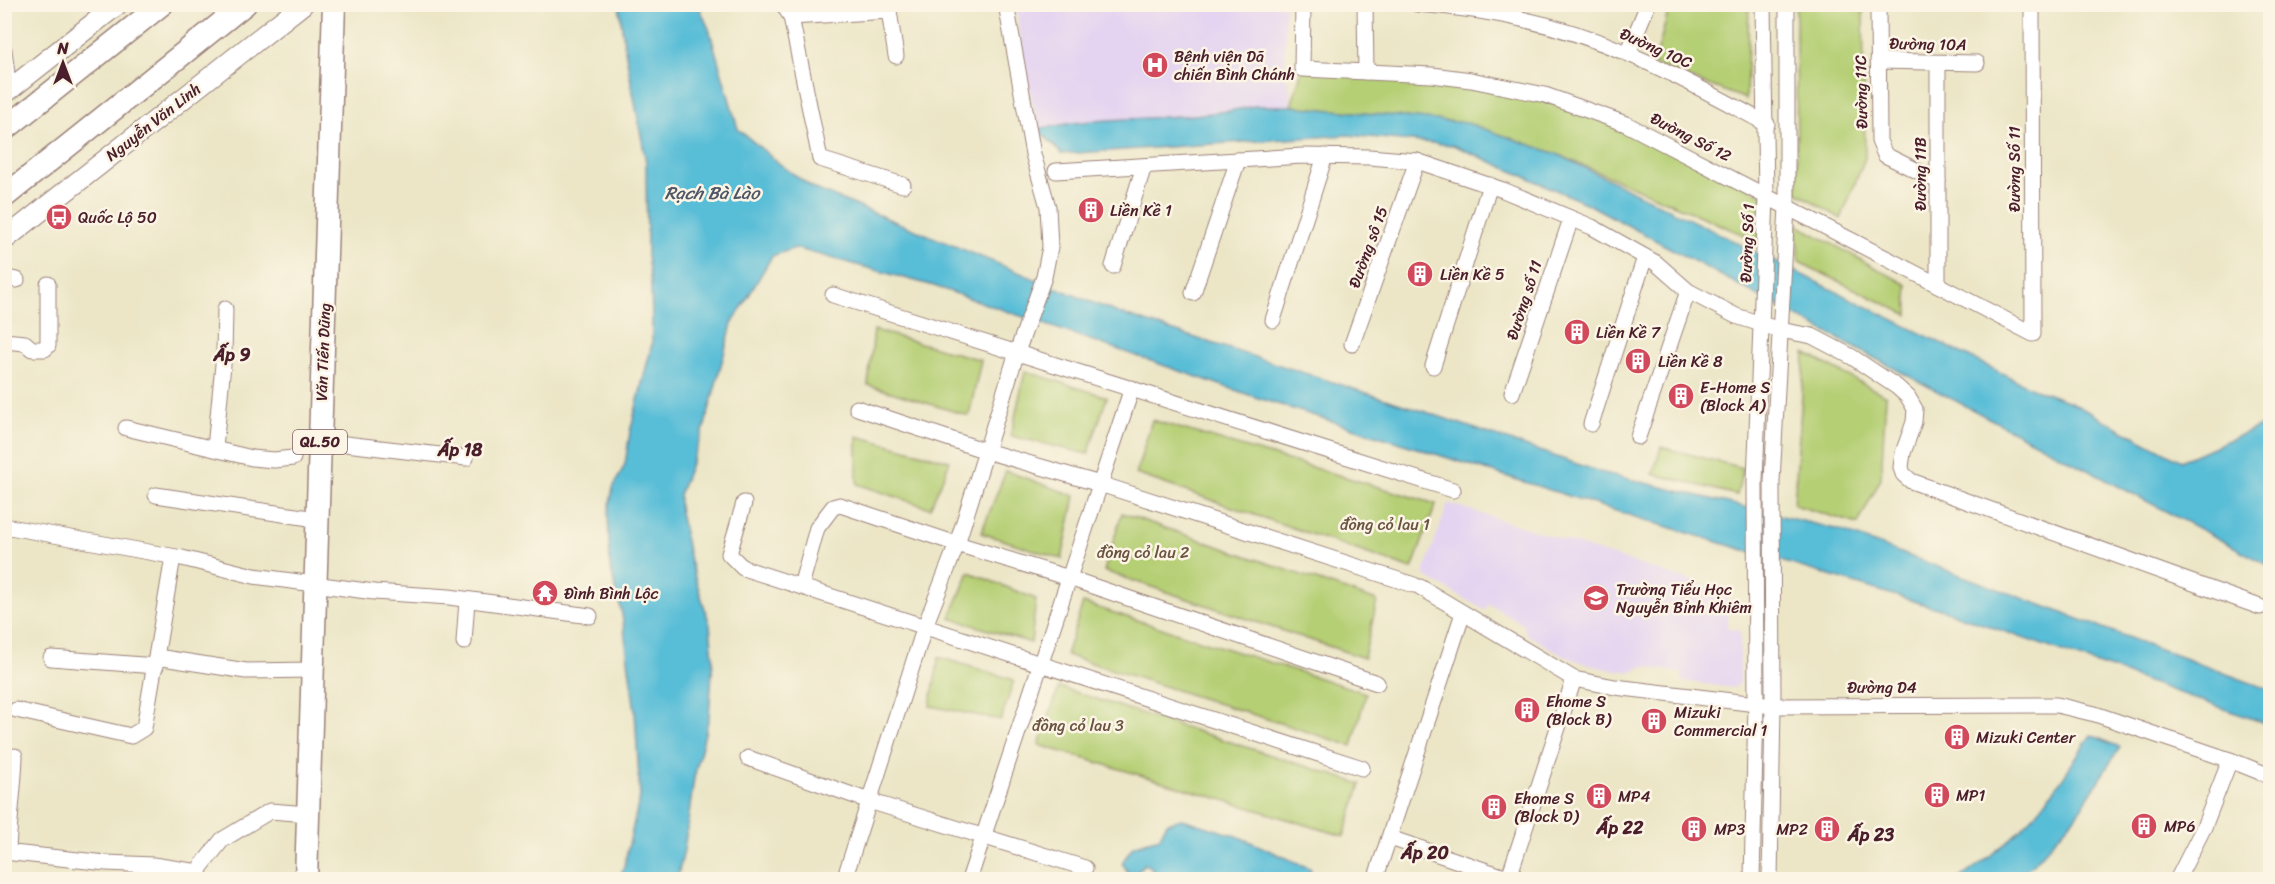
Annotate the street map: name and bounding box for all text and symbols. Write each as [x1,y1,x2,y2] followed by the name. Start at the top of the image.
[1615,19,1697,77] street label: Đường 10C
[1889,29,1967,59] street label: Đường 10A
[33,33,93,93] north arrow
[56,34,69,63] text: N
[1174,42,1295,89] place label: Bệnh viện Dã chiến Bình Chánh
[1140,50,1170,80] hospital icon: Bệnh viện Dã chiến Bình Chánh
[1846,55,1876,129] street label: Đường 11C
[99,75,207,169] street label: Nguyễn Văn Linh
[1645,104,1737,170] street label: Đường Số 12
[2000,126,2029,212] street label: Đường Số 11
[1906,137,1935,211] street label: Đường 11B
[665,177,761,209] water label: Rạch Bà Lào
[1076,195,1106,225] building icon: Liền Kề 1
[1110,196,1172,225] place label: Liền Kề 1
[44,202,74,232] bus stop icon: Quốc Lộ 50
[1340,202,1396,292] street label: Đường sô 15
[78,203,157,232] place label: Quốc Lộ 50
[1731,203,1763,283] street label: Đường Số 1
[1497,256,1551,344] street label: Đường số 11
[1405,259,1435,289] building icon: Liền Kề 5
[1440,260,1505,289] place label: Liền Kề 5
[307,303,339,401] street label: Văn Tiến Dũng
[1562,317,1592,347] building icon: Liền Kề 7
[1596,318,1661,347] place label: Liền Kề 7
[212,339,251,371] district label: Ấp 9
[1623,346,1653,376] building icon: Liền Kề 8
[1658,347,1723,376] place label: Liền Kề 8
[1700,373,1770,420] place label: E-Home S (Block A)
[1666,381,1696,411] building icon: E-Home S (Block A)
[293,430,347,454] road number: QL.50
[437,434,482,466] district label: Ấp 18
[1340,510,1430,539] park label: đồng cỏ lau 1
[1097,538,1189,567] park label: đồng cỏ lau 2
[1616,575,1752,622] place label: Trường Tiểu Học Nguyễn Bỉnh Khiêm
[530,578,560,608] temple icon: Đình Bình Lộc
[564,579,658,608] place label: Đình Bình Lộc
[1581,583,1611,613] school or university icon: Trường Tiểu Học Nguyễn Bỉnh Khiêm
[1847,673,1917,702] street label: Đường D4
[1546,687,1612,734] place label: Ehome S (Block B)
[1512,695,1542,725] building icon: Ehome S (Block B)
[1674,698,1768,745] place label: Mizuki Commercial 1
[1639,706,1669,736] building icon: Mizuki Commercial 1
[1032,711,1124,740] park label: đồng cỏ lau 3
[1942,722,1972,752] building icon: Mizuki Center
[1976,723,2077,752] place label: Mizuki Center
[1922,780,1952,810] building icon: MP1
[1584,781,1614,811] building icon: MP4
[1956,781,1985,810] place label: MP1
[1618,782,1650,811] place label: MP4
[1514,784,1580,831] place label: Ehome S (Block D)
[1479,792,1509,822] building icon: Ehome S (Block D)
[2129,811,2159,841] building icon: MP6
[1596,812,1644,844] district label: Ấp 22
[2164,812,2196,841] place label: MP6
[1679,814,1709,844] building icon: MP3
[1812,814,1842,844] building icon: MP2
[1714,815,1745,844] place label: MP3
[1776,815,1808,844] place label: MP2
[1847,819,1894,851] district label: Ấp 23
[1400,837,1449,869] district label: Ấp 20

